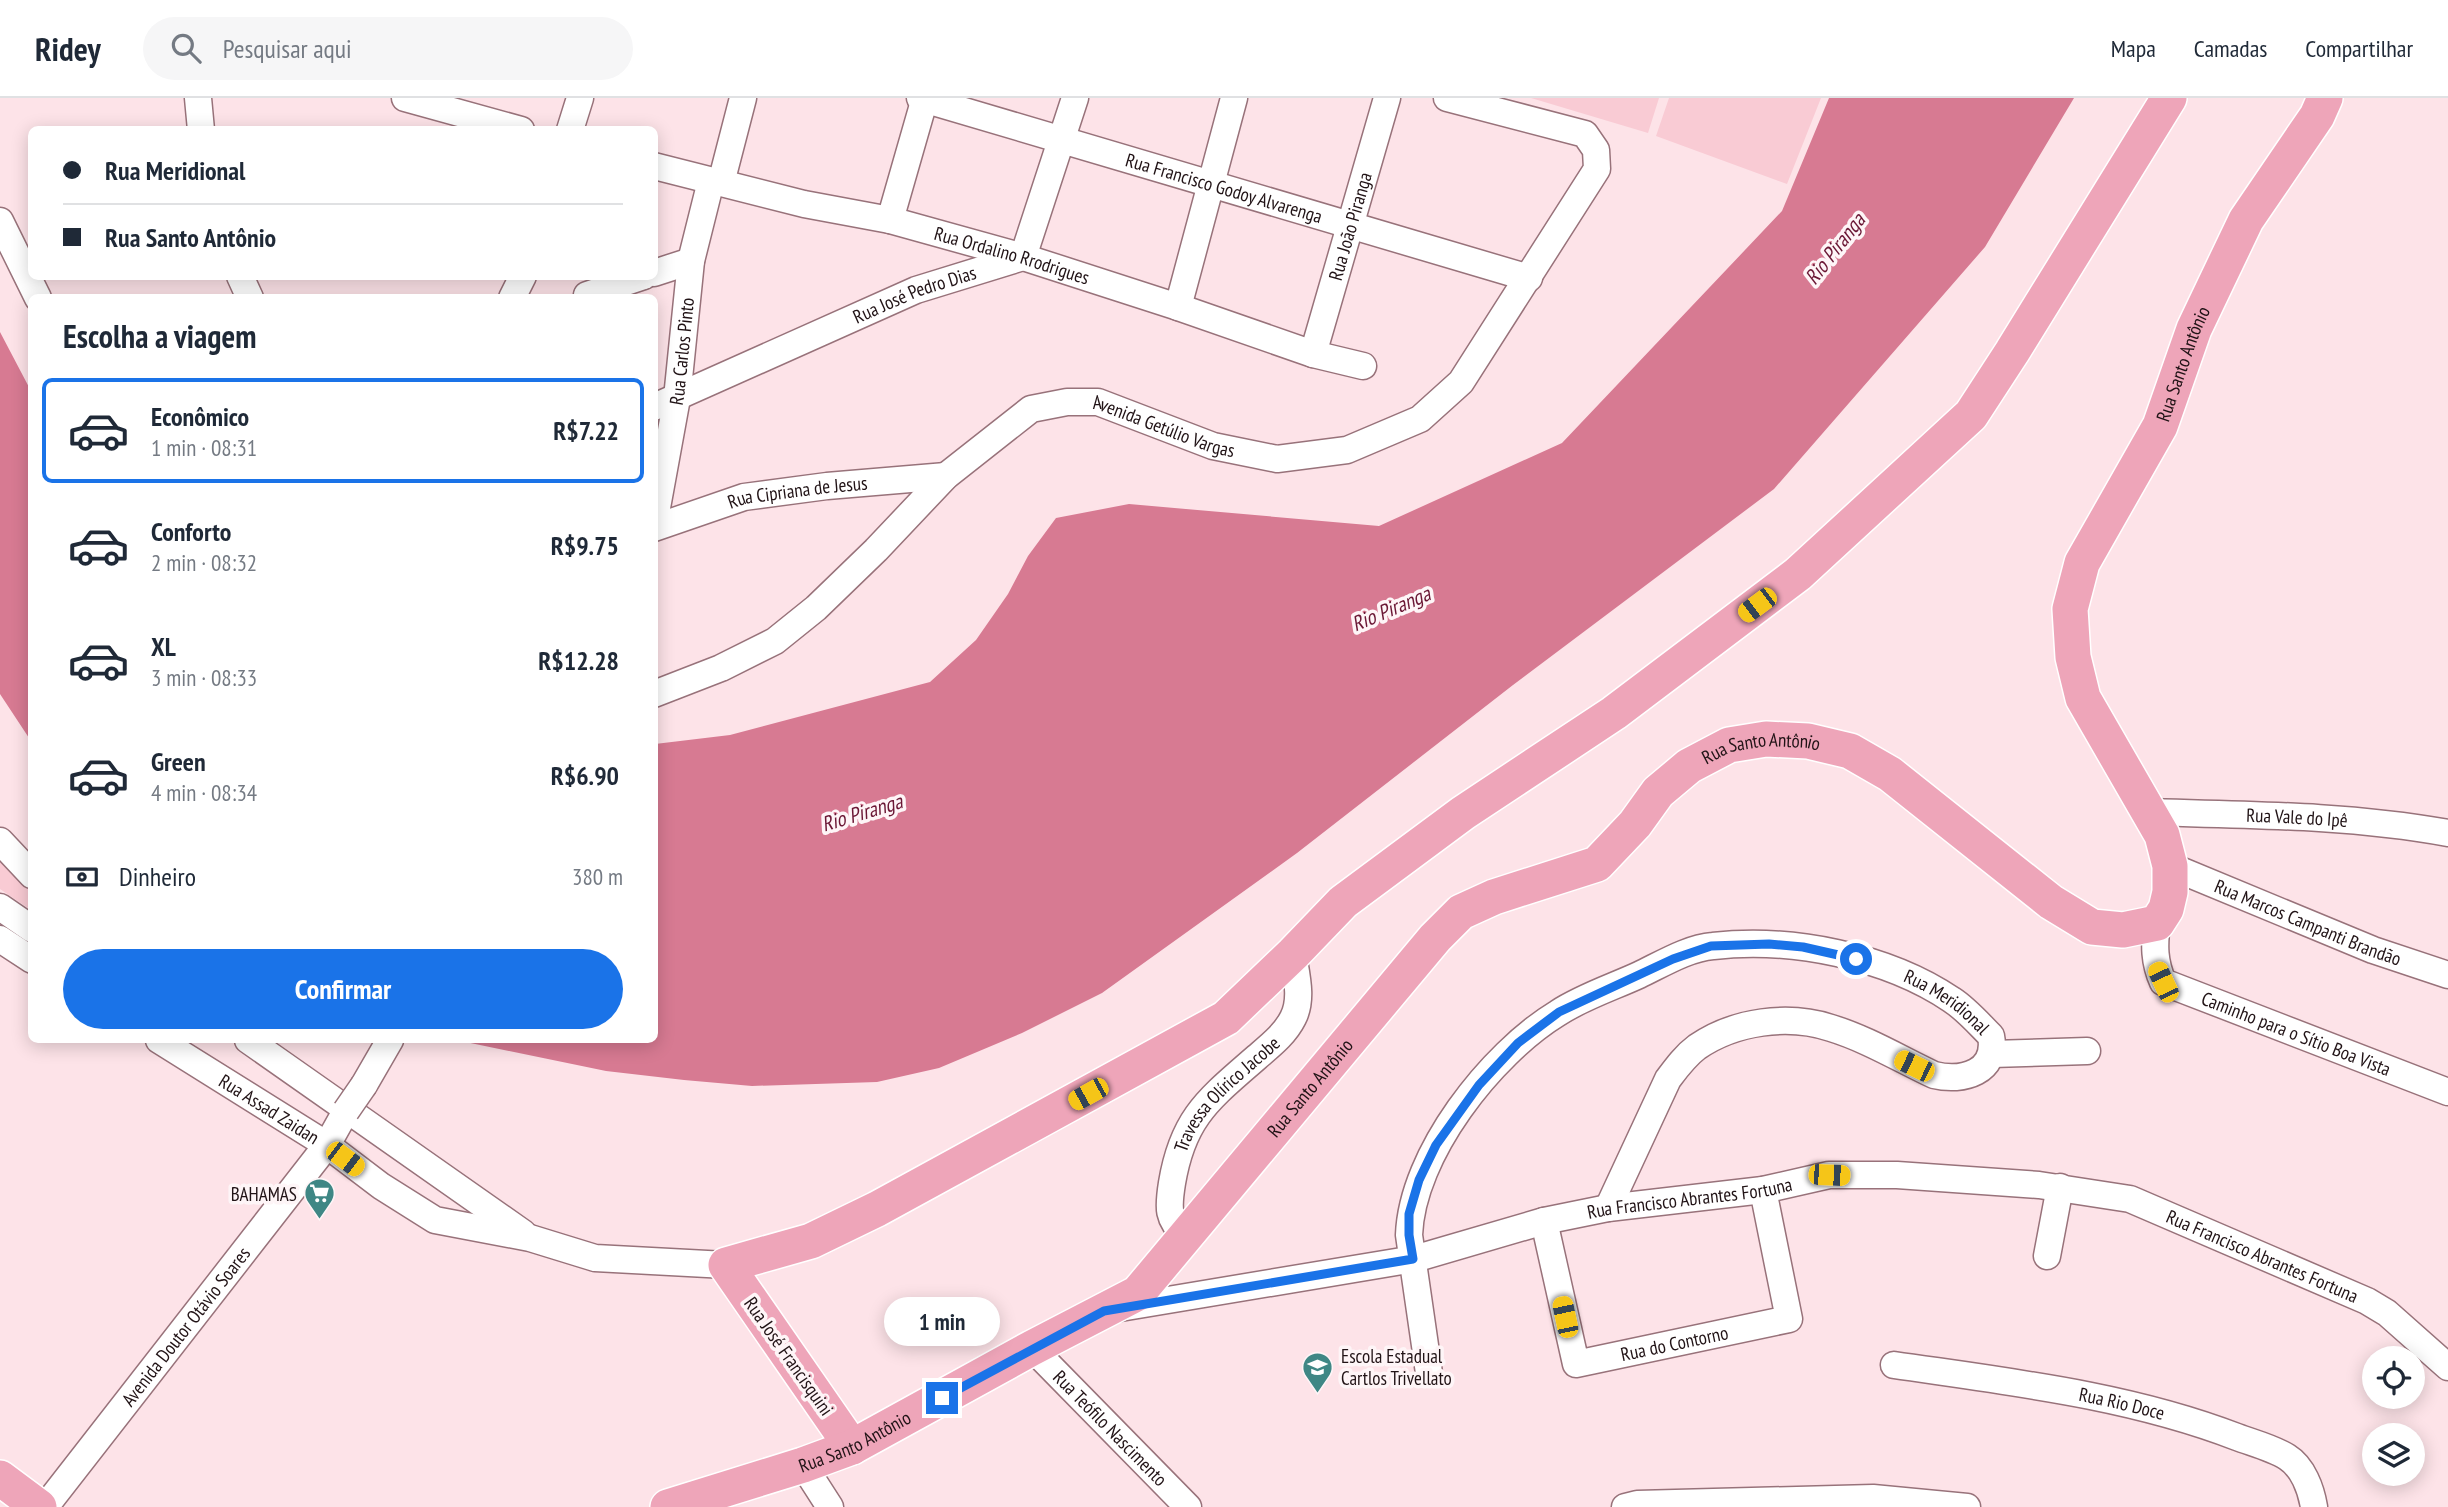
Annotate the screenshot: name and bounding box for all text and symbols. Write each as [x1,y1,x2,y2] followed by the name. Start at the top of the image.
[143,17,633,80] search box
[35,27,101,70] text: Ridey
[167,29,205,67] icon: search
[223,32,352,65] text: Pesquisar aqui
[2111,33,2156,64] text: Mapa
[2194,33,2267,64] text: Camadas
[2305,33,2413,64] text: Compartilhar
[1123,147,1325,228] street label: Rua Francisco Godoy Alvarenga
[105,154,245,187] text: Rua Meridional
[1323,169,1377,283] street label: Rua João Piranga
[1798,206,1872,290] water label: Rio Piranga
[105,221,276,254] text: Rua Santo Antônio
[932,221,1092,290] street label: Rua Ordalino Rrodrigues
[849,260,979,329] street label: Rua José Pedro Dias
[664,296,699,407] street label: Rua Carlos Pinto
[2151,302,2215,425] street label: Rua Santo Antônio
[63,315,256,357] text: Escolha a viagem
[1093,390,1237,462] street label: Avenida Getúlio Vargas
[67,399,130,462] icon: car
[151,400,249,433] text: Econômico
[553,414,619,447] text: R$7.22
[151,433,257,462] text: 1 min · 08:31
[724,471,868,514] street label: Rua Cipriana de Jesus
[67,514,130,577] icon: car
[151,515,231,548] text: Conforto
[551,529,619,562] text: R$9.75
[151,548,257,577] text: 2 min · 08:32
[1347,579,1436,637] water label: Rio Piranga
[1734,584,1781,626] car
[67,629,130,692] icon: car
[151,630,176,663] text: XL
[538,644,619,677] text: R$12.28
[151,663,257,692] text: 3 min · 08:33
[1697,727,1823,769] street label: Rua Santo Antônio
[67,744,130,807] icon: car
[151,745,206,778] text: Green
[551,759,619,792] text: R$6.90
[151,778,257,807] text: 4 min · 08:34
[818,787,907,838] water label: Rio Piranga
[2246,803,2349,832] street label: Rua Vale do Ipê
[63,858,101,896] icon: cash
[119,860,196,893] text: Dinheiro
[572,862,623,891] text: 380 m
[2211,874,2404,971] street label: Rua Marcos Campanti Brandão
[1840,943,1872,975] route start
[63,949,623,1029] button: Confirmar
[2145,959,2182,1005] car
[1901,964,1995,1040] street label: Rua Meridional
[2198,986,2394,1081] street label: Caminho para o Sítio Boa Vista
[1168,1031,1285,1155] street label: Travessa Olírico Jacobe
[1262,1034,1358,1142] street label: Rua Santo Antônio
[1891,1047,1938,1085] car
[215,1069,324,1149] street label: Rua Assad Zaidan
[1065,1075,1112,1113] car
[322,1138,369,1180] car
[1808,1164,1851,1186] car
[1585,1172,1794,1224] street label: Rua Francisco Abrantes Fortuna
[303,1177,337,1221] supermarket icon: BAHAMAS
[231,1182,297,1206] place label: BAHAMAS
[2163,1204,2362,1308] street label: Rua Francisco Abrantes Fortuna
[116,1242,255,1411] street label: Avenida Doutor Otávio Soares
[739,1292,839,1420] street label: Rua José Francisquini
[1551,1294,1580,1340] car
[884,1296,1000,1346] callout: 1 min
[919,1307,965,1336] text: 1 min
[1618,1320,1730,1366] street label: Rua do Contorno
[1341,1344,1452,1390] place label: Escola Estadual Cartlos Trivellato
[2362,1346,2425,1486] map controls
[2362,1346,2425,1409] button: locate
[1301,1350,1335,1394] school or university icon: Escola Estadual Cartlos Trivellato
[1048,1365,1173,1491] street label: Rua Teófilo Nascimento
[926,1382,958,1414] route end
[2077,1382,2167,1425] street label: Rua Rio Doce
[795,1405,915,1478] street label: Rua Santo Antônio
[2362,1423,2425,1486] button: layers

